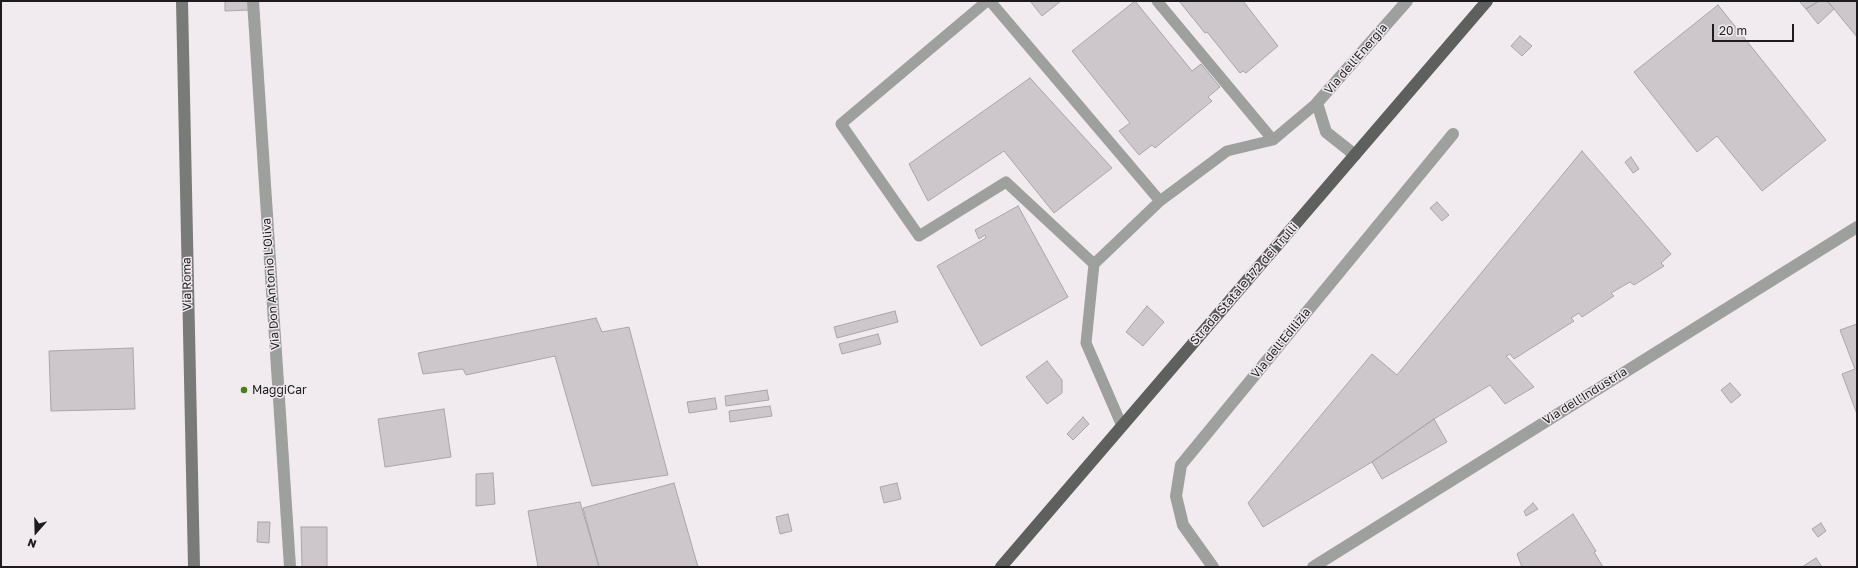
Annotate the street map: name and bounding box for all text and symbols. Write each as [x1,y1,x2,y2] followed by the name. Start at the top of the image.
[1714,16,1796,42] scale bar
[1321,21,1391,97] street label: Via dell'Energia
[1719,23,1747,38] text: 20 m
[259,217,283,351] street label: Via Don Antonio L'Oliva
[1187,220,1301,348] street label: Strada Statale 172 dei Trulli
[179,257,195,311] street label: Via Roma
[1248,305,1314,381] street label: Via dell'Edilizia
[1540,364,1630,428] street label: Via dell'Industria
[252,383,307,397] place label: MaggiCar
[239,385,249,395] marker: MaggiCar
[16,512,56,552] north arrow
[26,536,38,551] text: N

